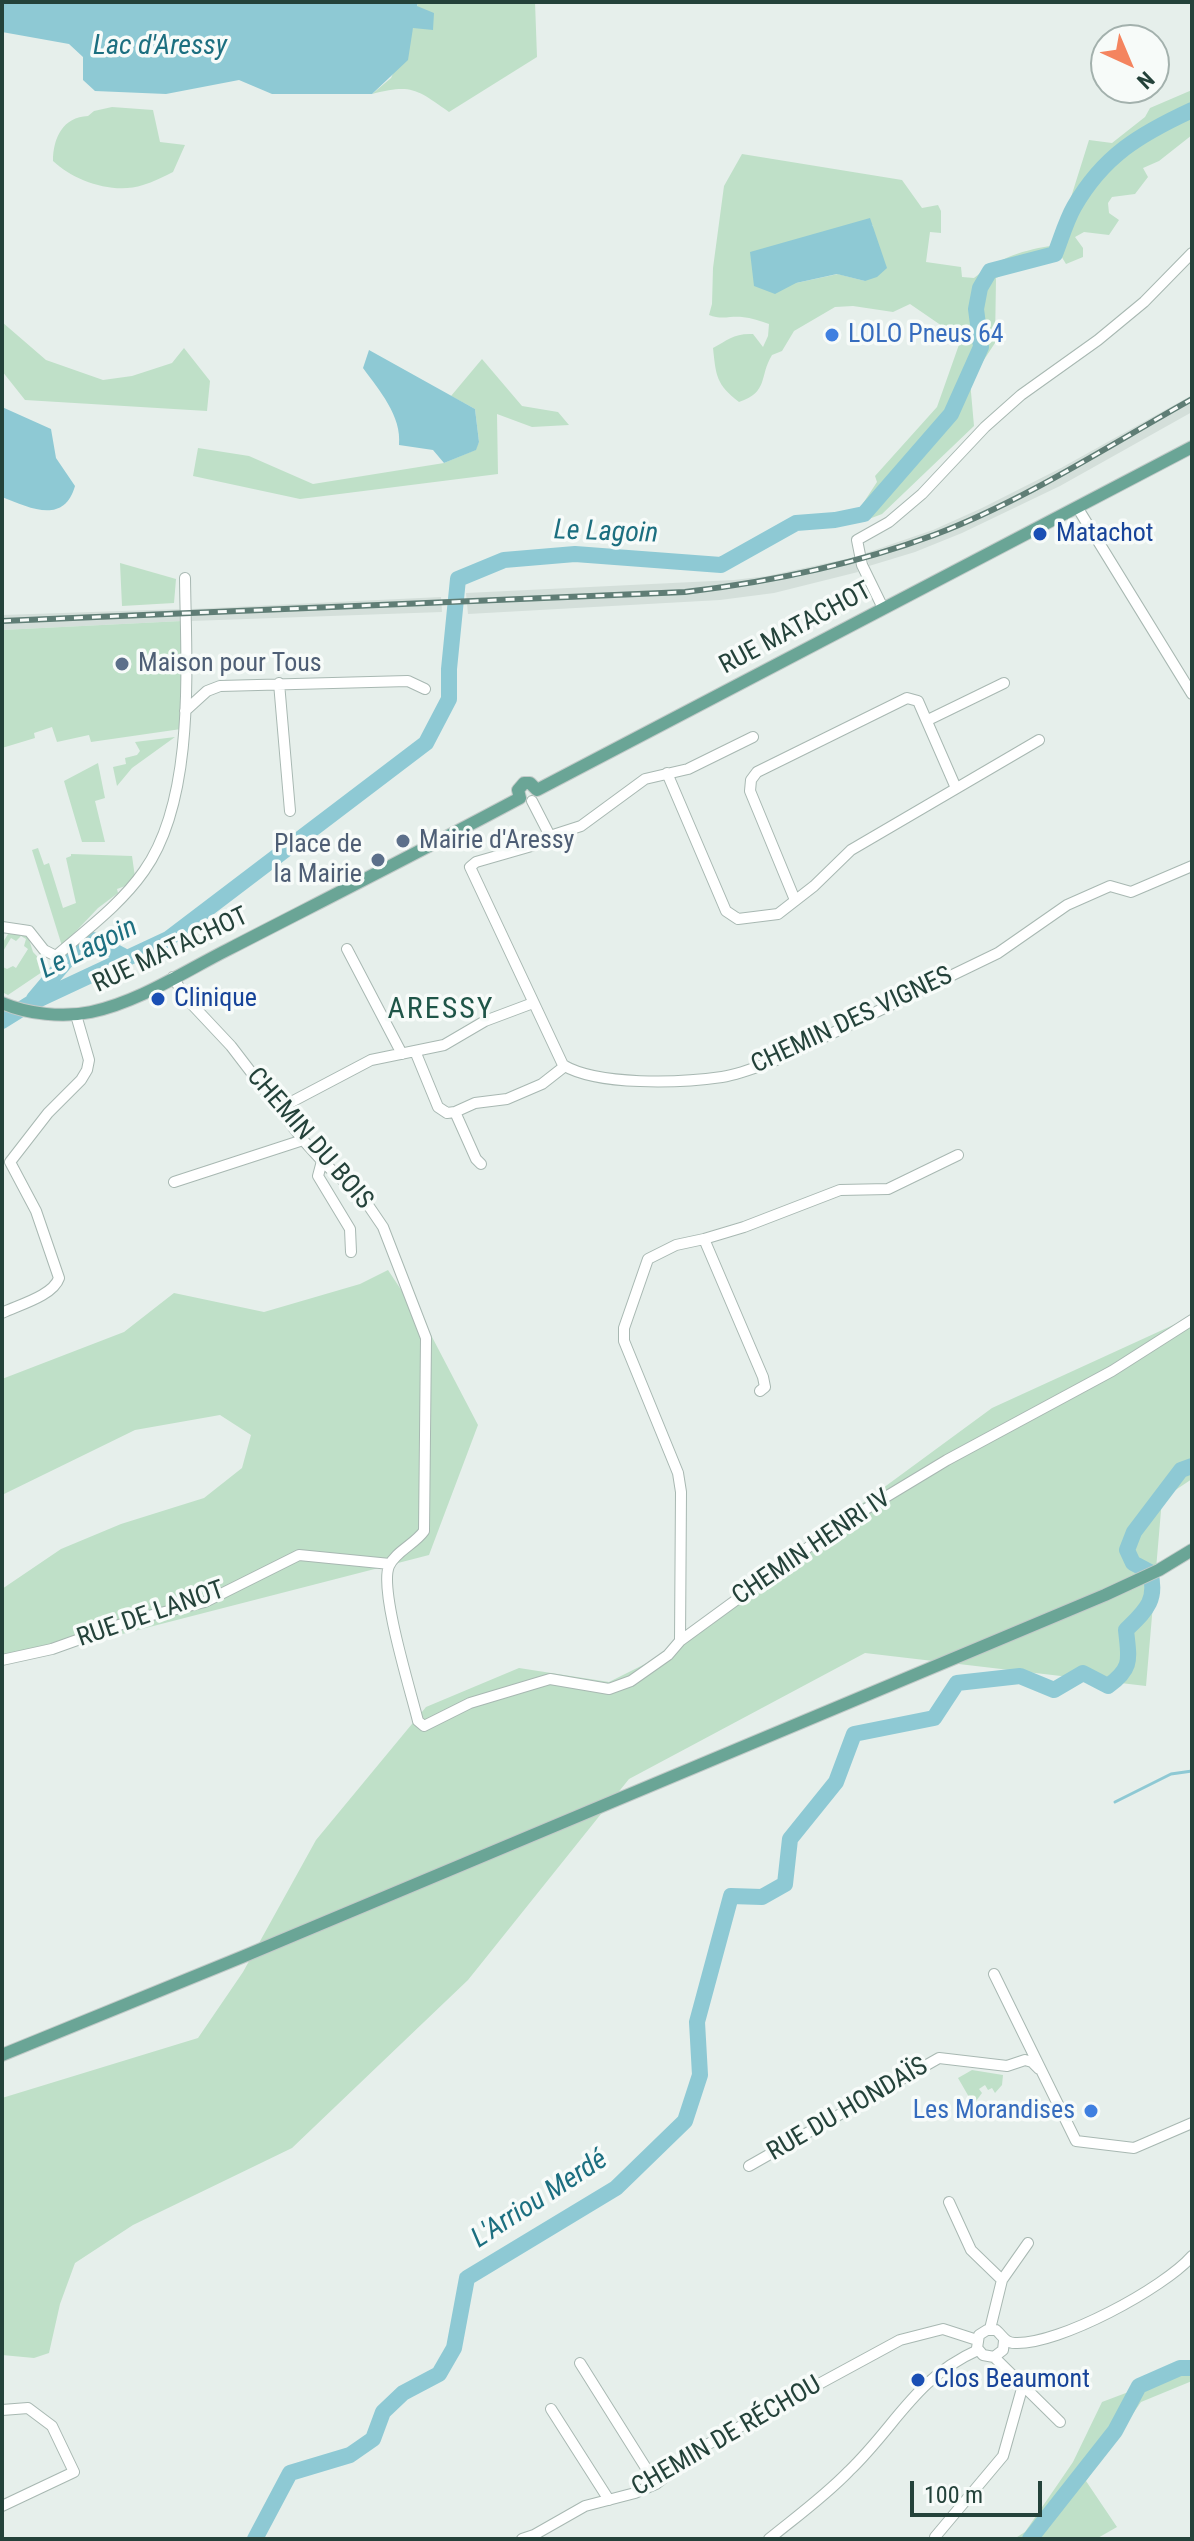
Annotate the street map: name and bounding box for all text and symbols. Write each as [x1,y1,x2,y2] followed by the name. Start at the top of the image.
[1090,24,1170,104] north arrow
[93,30,227,64] water label: Lac d'Aressy
[1132,67,1159,94] text: N
[848,319,1004,351] place label: LOLO Pneus 64
[823,326,841,344] marker: LOLO Pneus 64
[553,514,659,552] water label: Le Lagoin
[1056,518,1154,550] place label: Matachot
[1031,525,1049,543] marker: Matachot
[715,576,877,682] street label: RUE MATACHOT
[138,648,322,680] place label: Maison pour Tous
[113,655,131,673] marker: Maison pour Tous
[419,825,574,857] place label: Mairie d'Aressy
[273,829,362,890] place label: Place de la Mairie
[394,832,412,850] marker: Mairie d'Aressy
[369,851,387,869] marker: Place de la Mairie
[88,901,254,1001] street label: RUE MATACHOT
[35,911,143,987] water label: Le Lagoin
[747,961,957,1081] street label: CHEMIN DES VIGNES
[174,983,257,1015] place label: Clinique
[149,990,167,1008] marker: Clinique
[388,992,494,1028] district label: ARESSY
[239,1062,379,1216] street label: CHEMIN DU BOIS
[727,1483,897,1613] street label: CHEMIN HENRI IV
[73,1575,229,1655] street label: RUE DE LANOT
[762,2051,934,2169] street label: RUE DU HONDAÏS
[913,2095,1075,2127] place label: Les Morandises
[1082,2102,1100,2120] marker: Les Morandises
[466,2144,614,2256] water label: L'Arriou Merdé
[934,2364,1090,2396] place label: Clos Beaumont
[627,2370,827,2504] street label: CHEMIN DE RÉCHOU
[909,2371,927,2389] marker: Clos Beaumont
[914,2465,1046,2515] scale bar
[924,2481,983,2509] text: 100 m

